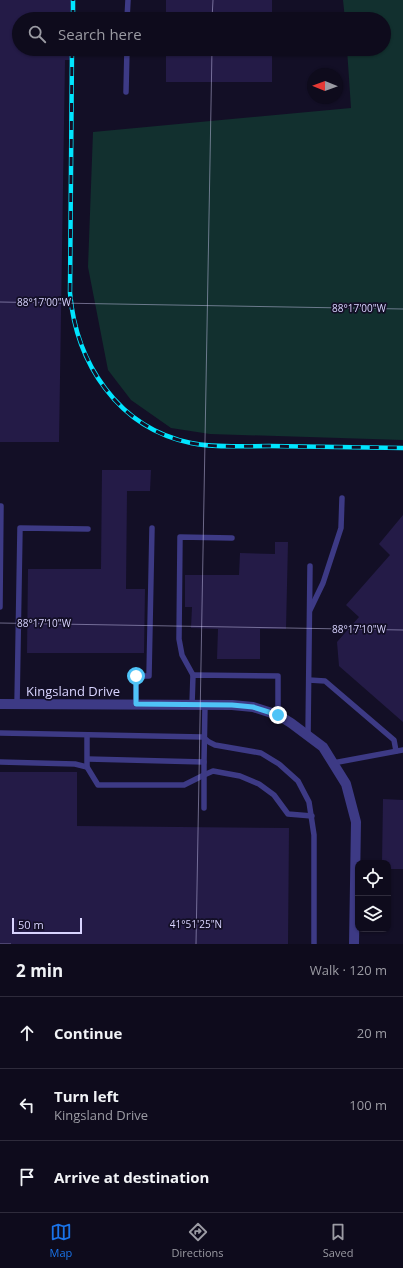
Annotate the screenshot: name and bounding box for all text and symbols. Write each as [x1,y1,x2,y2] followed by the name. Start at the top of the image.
[12,12,391,56] search box
[26,23,48,45] icon: search
[58,24,142,44] text: Search here
[307,68,343,104] north arrow
[17,295,72,309] text: 88°17'00"W
[332,301,387,315] text: 88°17'00"W
[17,616,72,630] text: 88°17'10"W
[332,622,387,636] text: 88°17'10"W
[127,667,145,685] route start
[26,682,120,700] street label: Kingsland Drive
[269,706,287,724] route end
[355,860,391,932] map controls
[355,860,391,896] button: locate
[355,896,391,932] button: layers
[12,916,82,935] scale bar
[18,917,44,932] text: 50 m
[170,917,222,931] text: 41°51'25"N
[16,959,63,982] text: 2 min
[310,961,387,979] text: Walk · 120 m
[16,1022,38,1044] icon: ahead
[54,1023,122,1043] text: Continue
[357,1024,387,1042] text: 20 m
[54,1086,119,1106] text: Turn left
[16,1094,38,1116] icon: left
[349,1096,387,1114] text: 100 m
[54,1106,148,1124] text: Kingsland Drive
[16,1166,38,1188] icon: arrive
[54,1167,209,1187] text: Arrive at destination
[50,1221,72,1260] tab: Map
[172,1221,224,1260] tab: Directions
[323,1221,353,1260] tab: Saved

